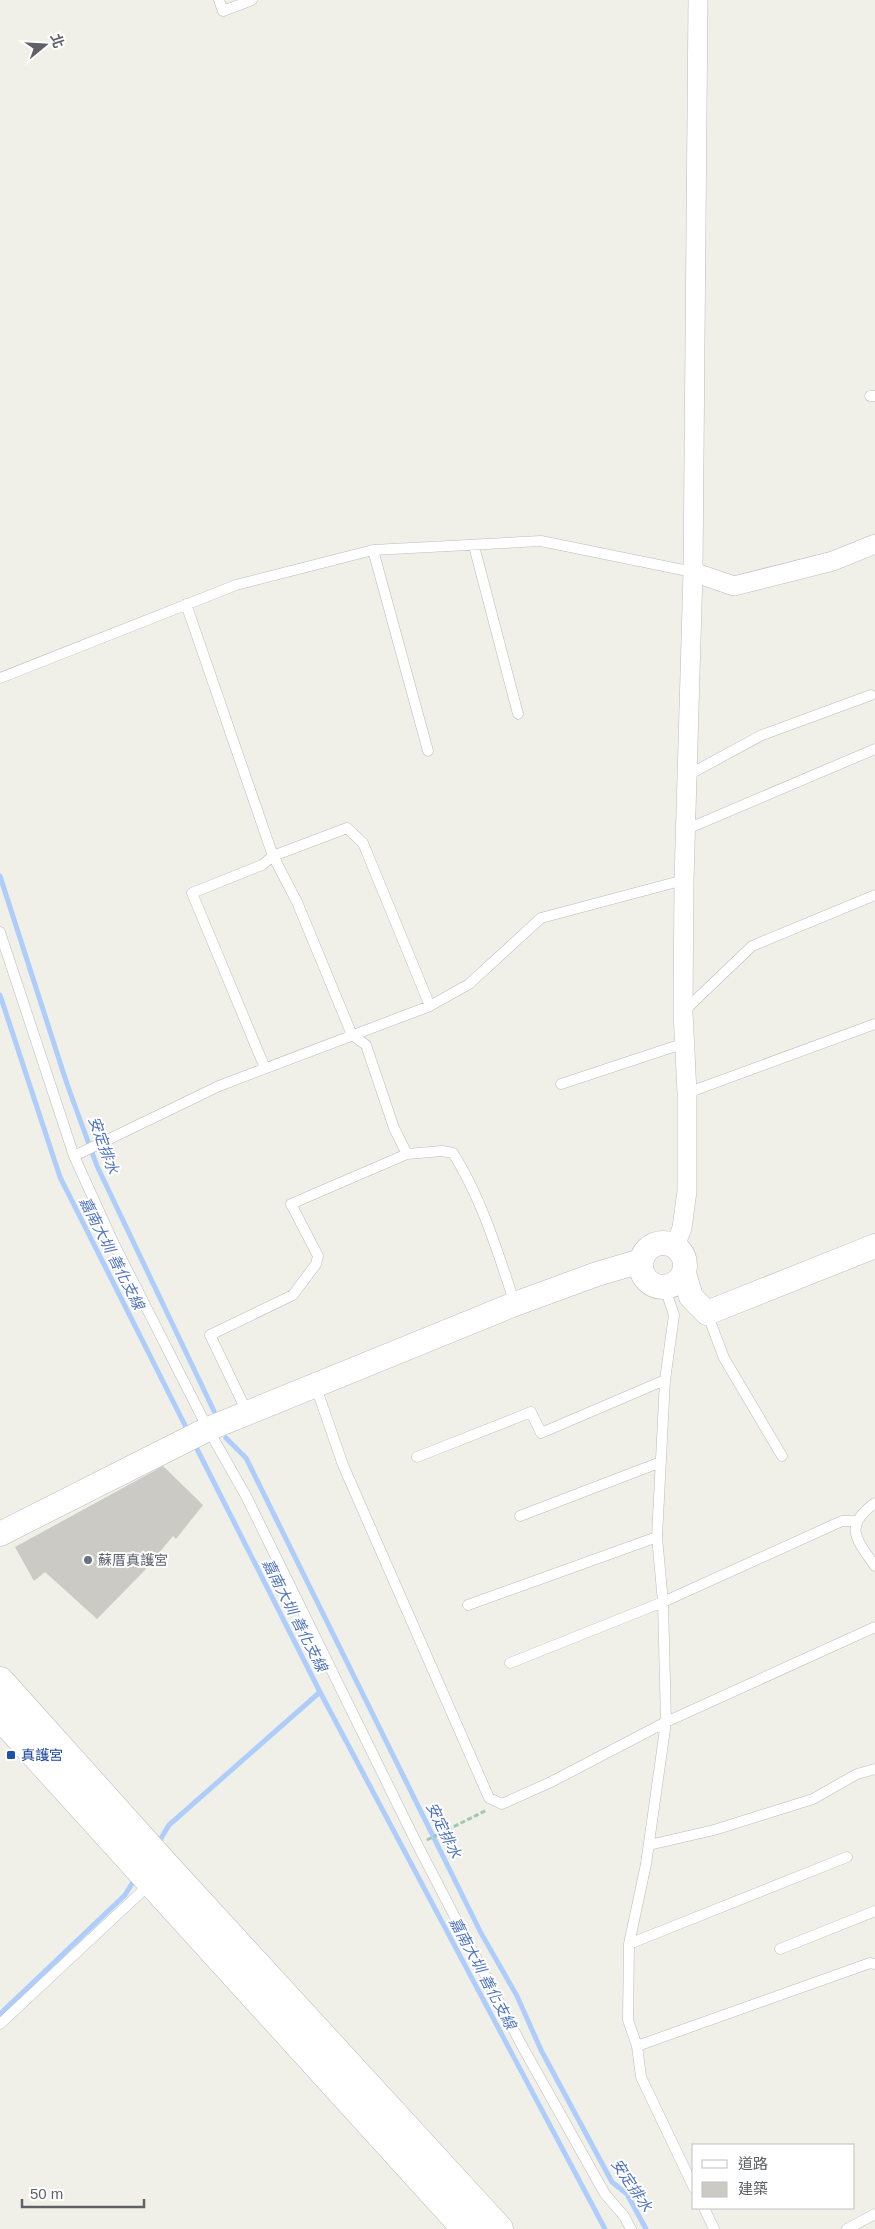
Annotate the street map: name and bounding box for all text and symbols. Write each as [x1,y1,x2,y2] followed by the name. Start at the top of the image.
[20,20,70,70] north arrow
[48,32,67,50] text: 北
[86,1114,123,1177] water label: 安定排水
[76,1194,149,1314] water label: 嘉南大圳 善化支線
[98,1552,168,1568] place label: 蘇厝真護宮
[82,1554,94,1566] marker: 蘇厝真護宮
[259,1556,332,1676] water label: 嘉南大圳 善化支線
[21,1747,63,1763] place label: 真護宮
[5,1749,17,1761] marker: 真護宮
[423,1799,465,1862] water label: 安定排水
[446,1914,521,2034] water label: 嘉南大圳 善化支線
[692,2144,855,2209] legend
[608,2155,656,2215] water label: 安定排水
[738,2155,768,2172] text: 道路
[22,2176,145,2208] scale bar
[738,2180,768,2197] text: 建築
[30,2185,63,2202] text: 50 m

